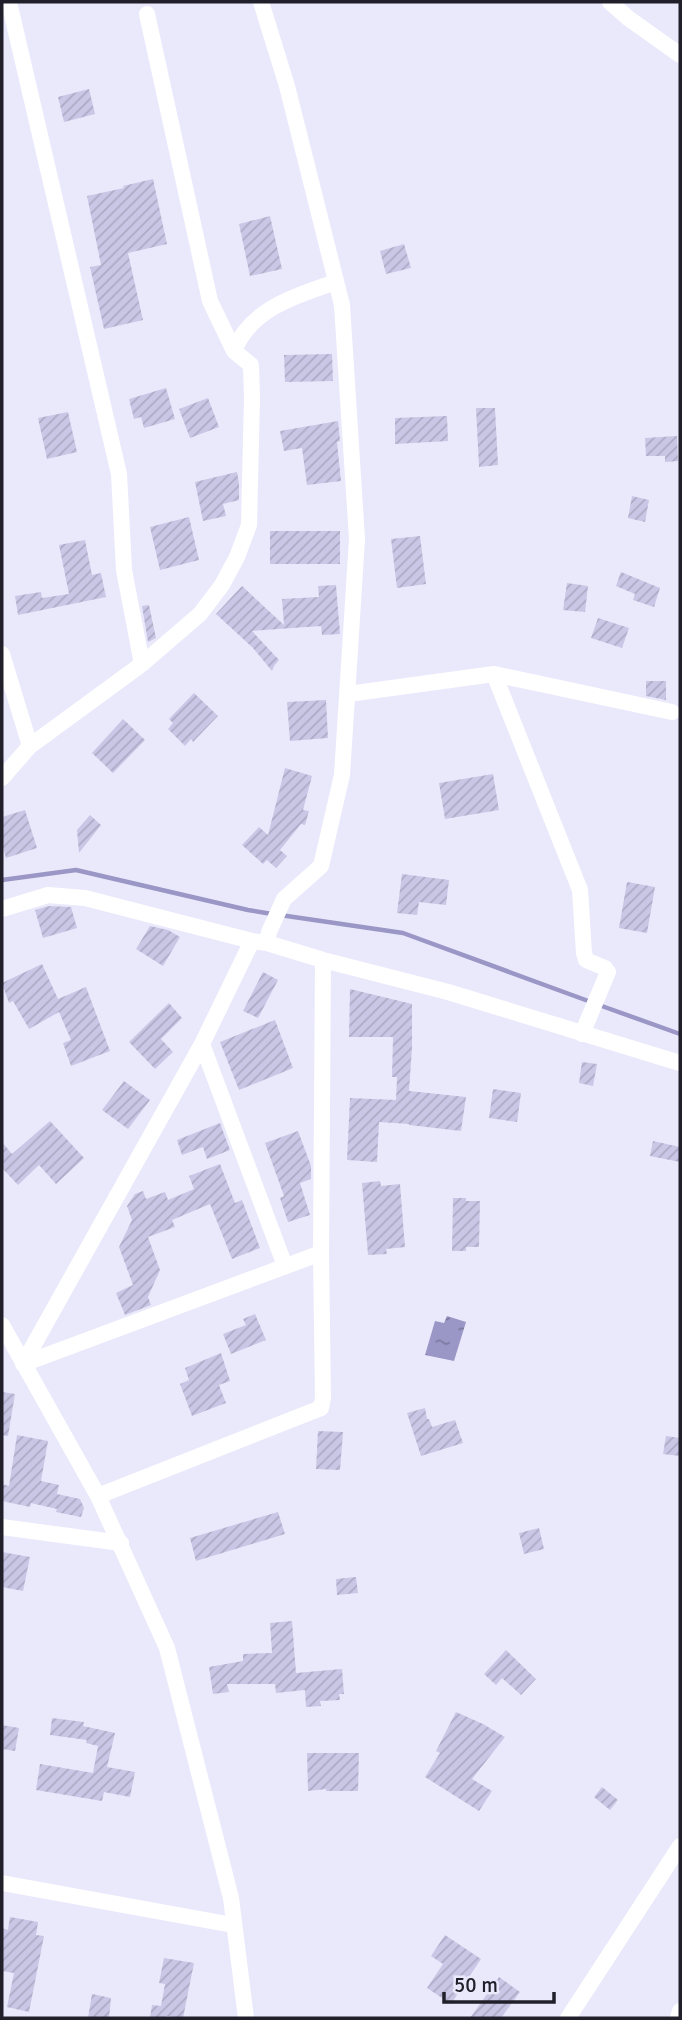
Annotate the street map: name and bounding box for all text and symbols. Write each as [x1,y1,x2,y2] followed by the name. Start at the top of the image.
[444,1960,554,2004] scale bar
[454,1972,498,1998] text: 50 m

